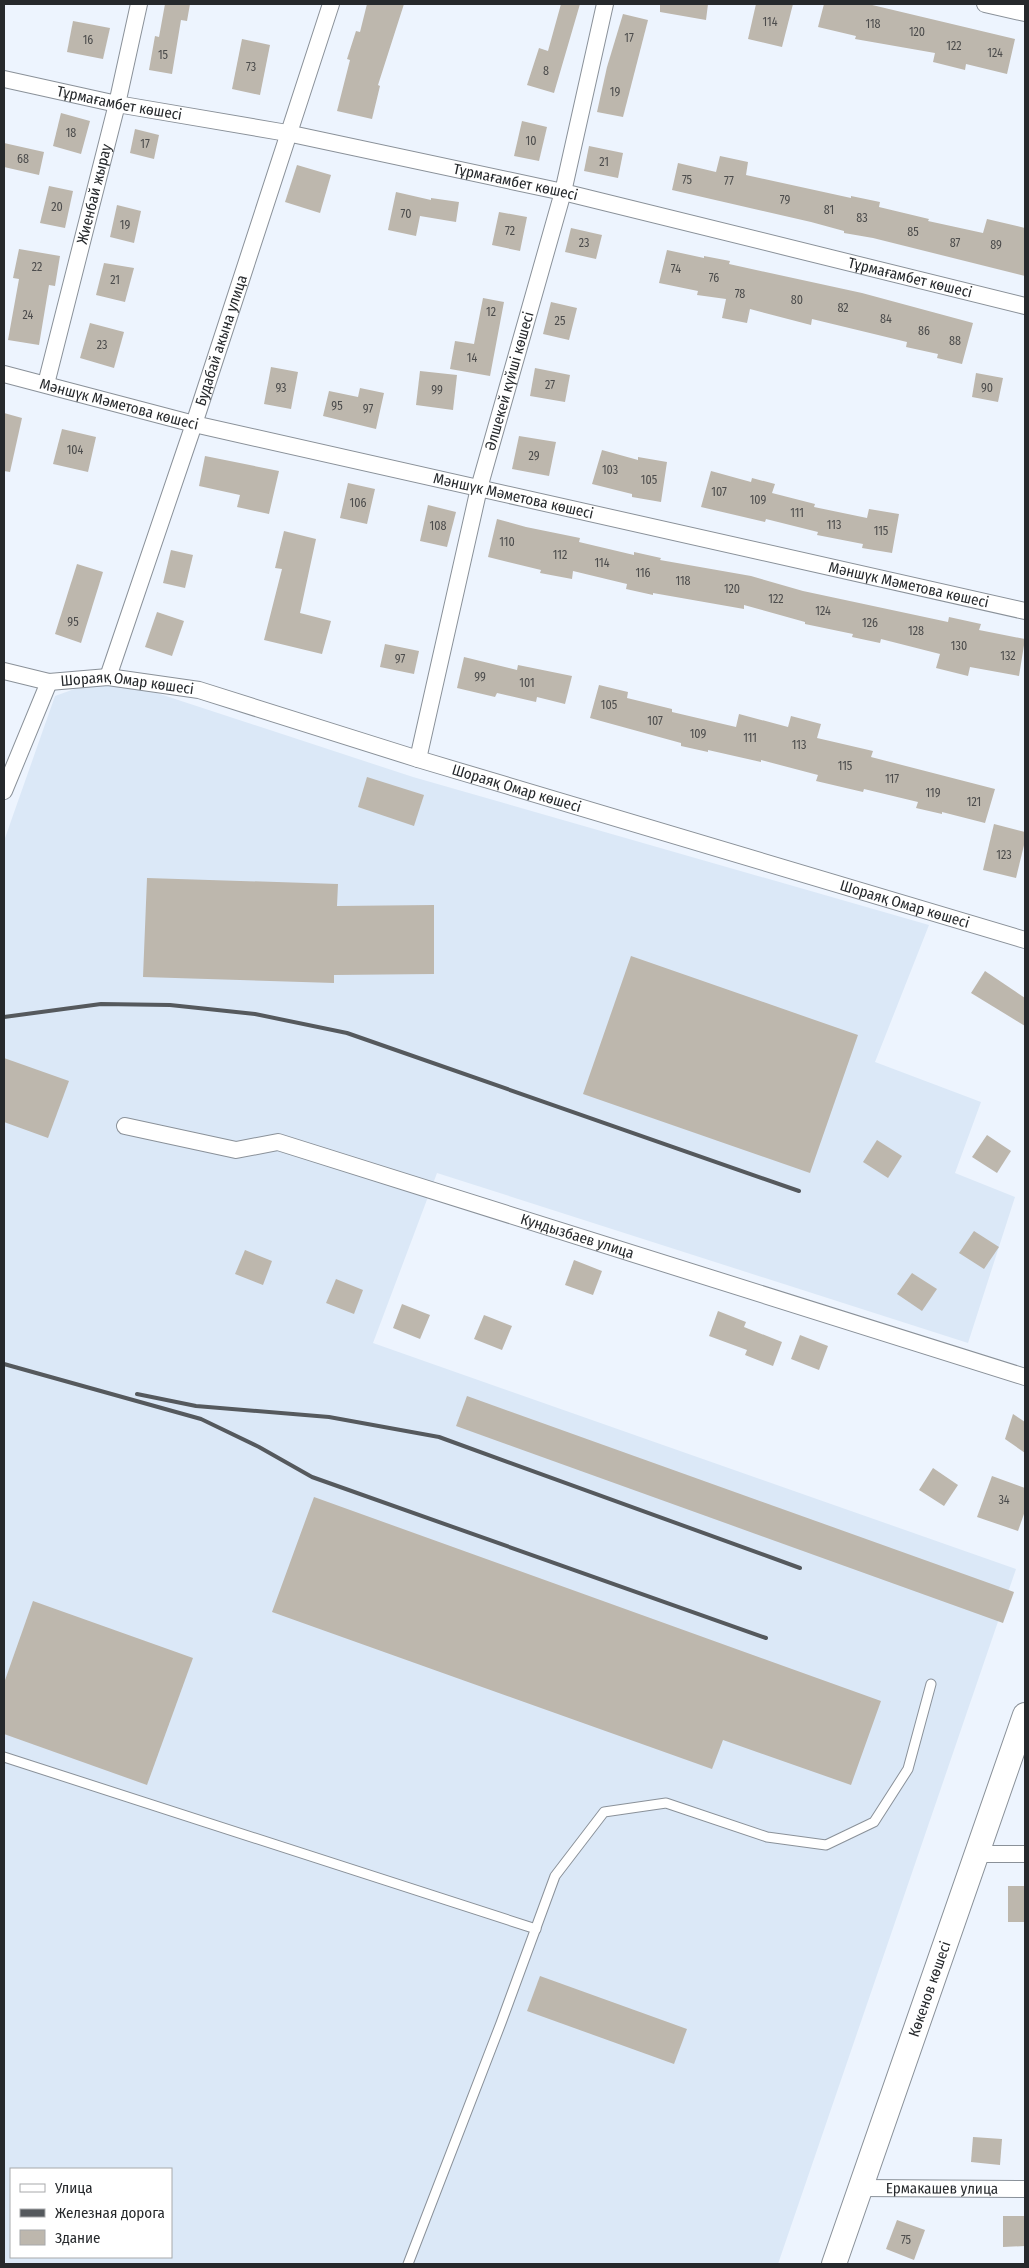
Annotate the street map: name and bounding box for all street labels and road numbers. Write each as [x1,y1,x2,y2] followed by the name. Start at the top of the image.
[55,82,183,124] street label: Тұрмағамбет көшесі
[73,142,116,246] street label: Жиенбай жырау
[452,160,580,204] street label: Тұрмағамбет көшесі
[846,254,974,302] street label: Тұрмағамбет көшесі
[191,273,251,408] street label: Будабай акына улица
[481,310,538,452] street label: Әлшекей күйші көшесі
[38,375,200,434] street label: Мәншүк Мәметова көшесі
[432,469,595,523] street label: Мәншүк Мәметова көшесі
[827,558,990,612] street label: Мәншүк Мәметова көшесі
[60,668,195,698] street label: Шораяқ Омар көшесі
[450,761,583,816] street label: Шораяқ Омар көшесі
[838,876,972,932] street label: Шораяқ Омар көшесі
[518,1210,636,1262] street label: Кундызбаев улица
[905,1939,955,2039] street label: Көкенов көшесі
[886,2179,998,2198] street label: Ермакашев улица

